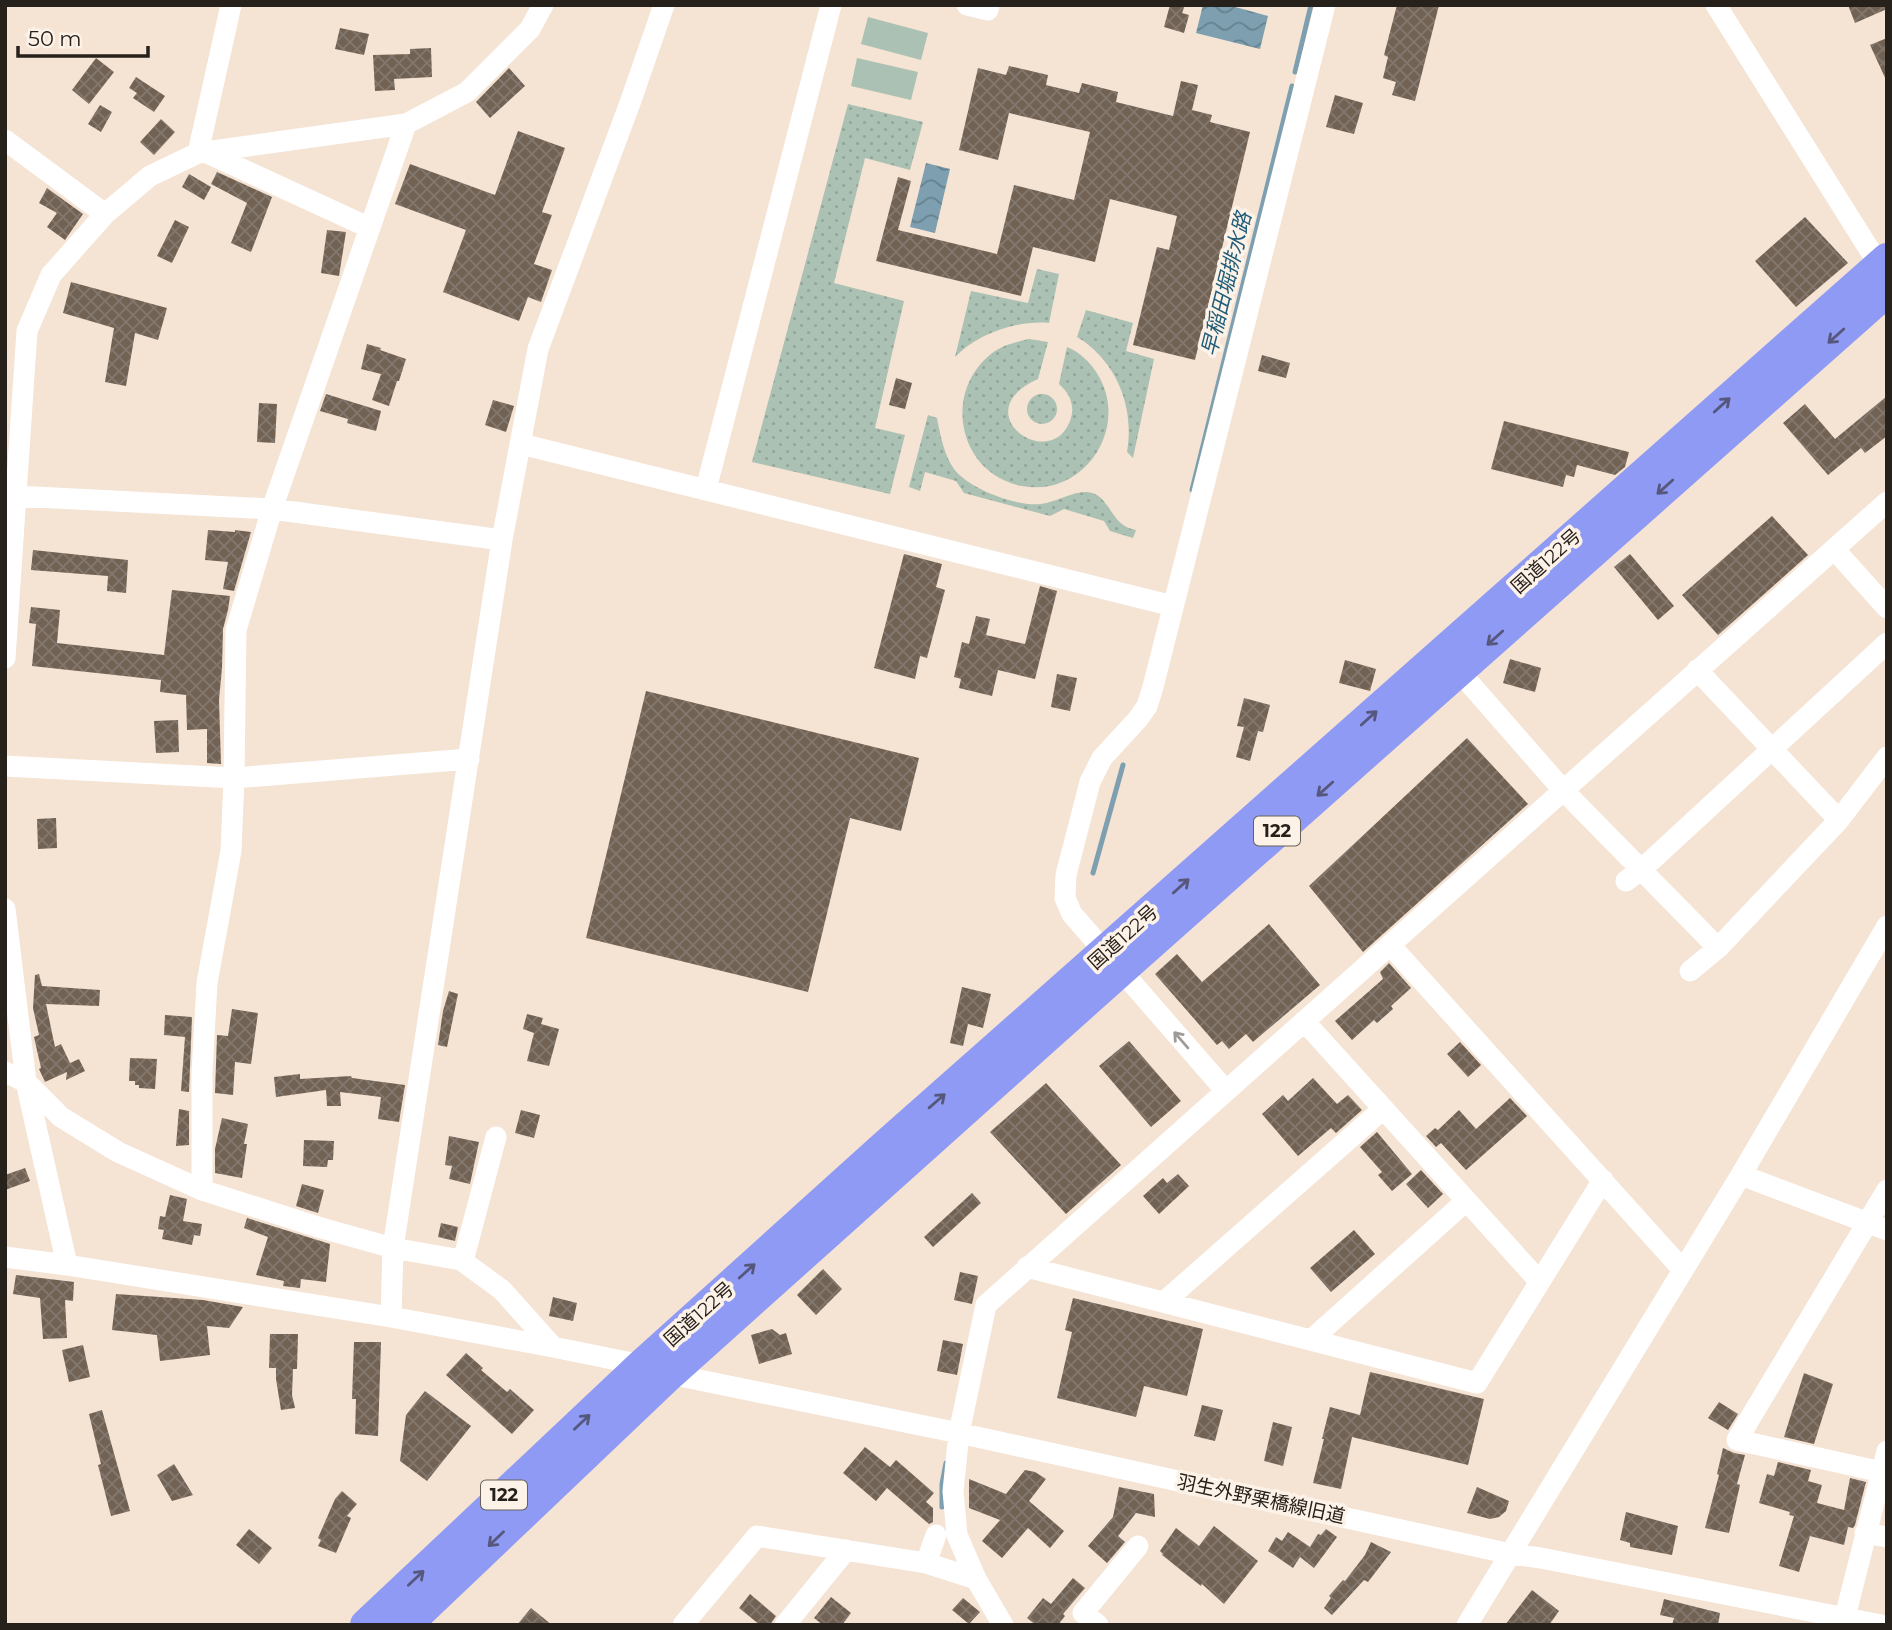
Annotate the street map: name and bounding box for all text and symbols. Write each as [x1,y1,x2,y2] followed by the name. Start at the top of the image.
[18,14,147,58] scale bar
[28,26,82,51] text: 50 m
[1196,208,1256,358] water label: 早稲田堀排水路
[1827,328,1845,344] one-way arrow
[1713,396,1730,413] one-way arrow
[1657,479,1675,495] one-way arrow
[1507,524,1585,598] street label: 国道122号
[1486,630,1504,646] one-way arrow
[1360,710,1378,726] one-way arrow
[1316,781,1334,797] one-way arrow
[1254,816,1300,846] road number: 122
[1171,878,1189,894] one-way arrow
[1084,900,1162,974] street label: 国道122号
[1173,1031,1189,1049] one-way arrow
[927,1093,945,1109] one-way arrow
[738,1262,755,1279] one-way arrow
[660,1277,738,1351] street label: 国道122号
[573,1414,591,1430] one-way arrow
[1175,1470,1347,1528] street label: 羽生外野栗橋線旧道
[481,1480,527,1510] road number: 122
[488,1531,505,1548] one-way arrow
[407,1570,425,1586] one-way arrow

